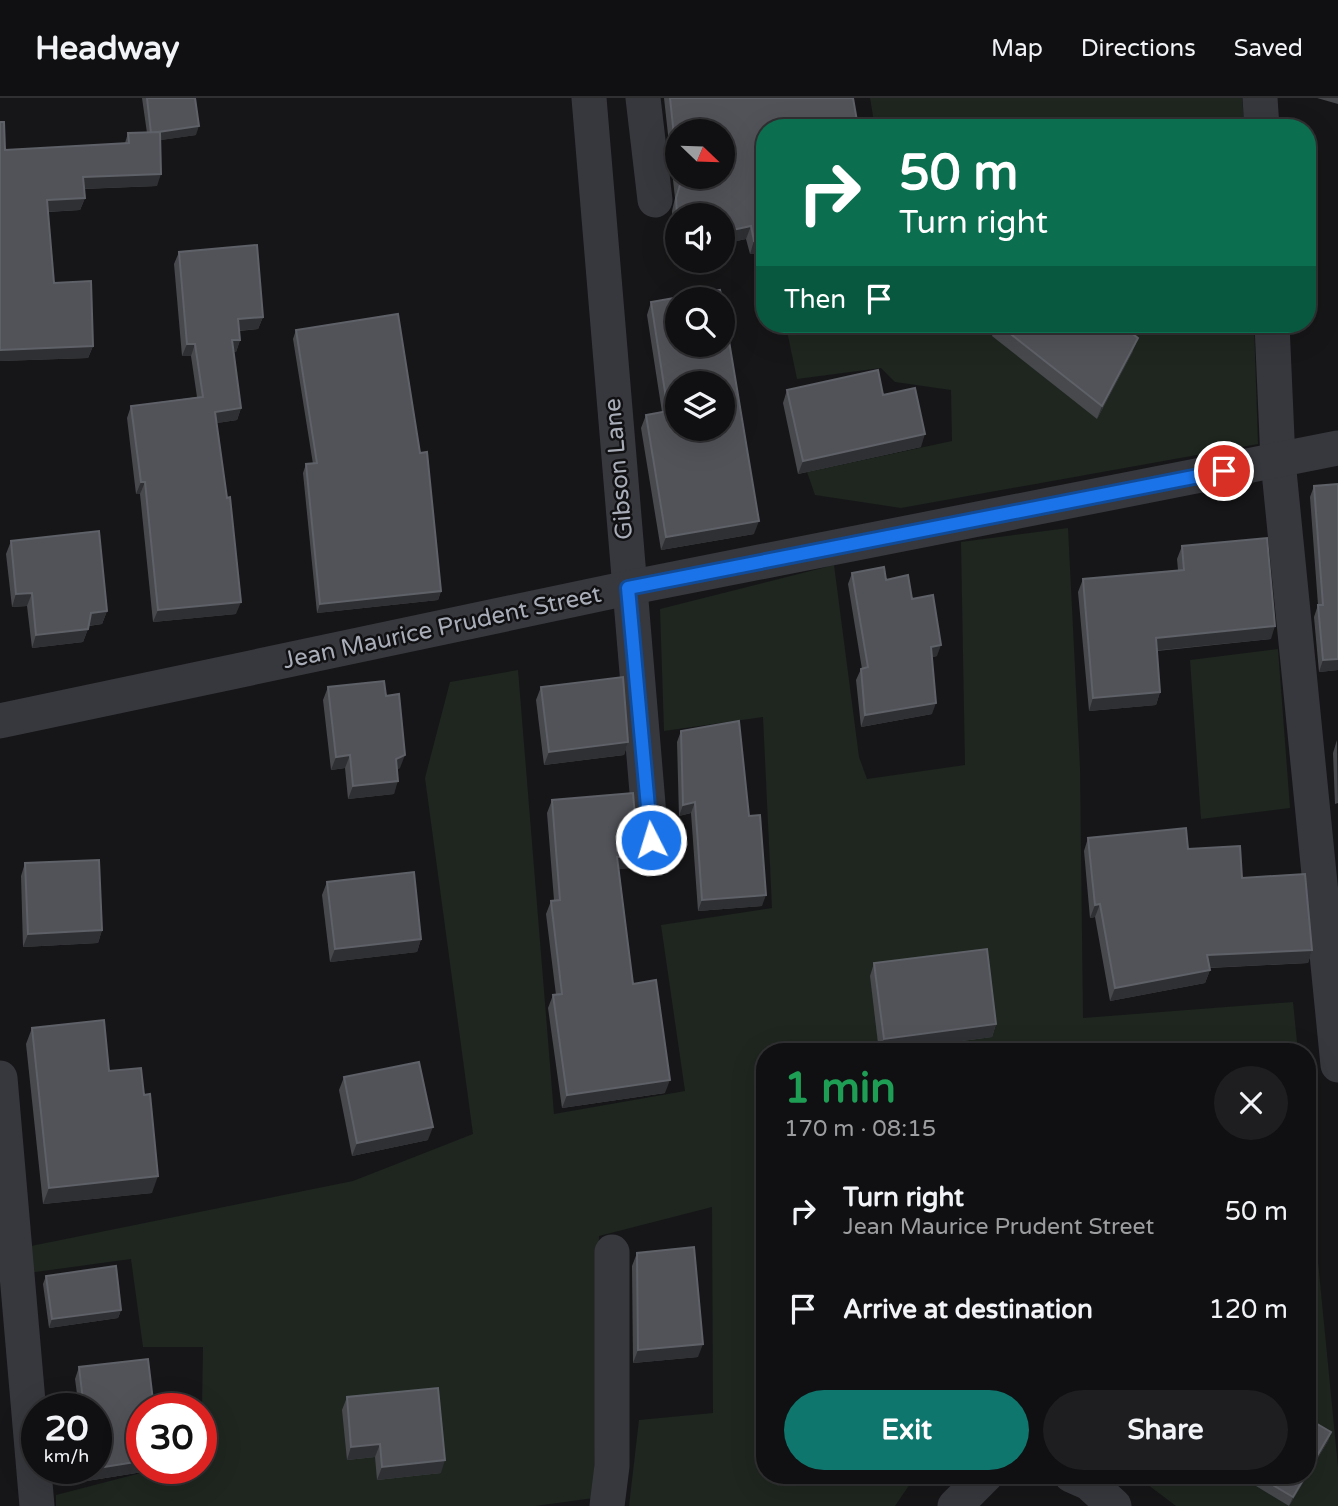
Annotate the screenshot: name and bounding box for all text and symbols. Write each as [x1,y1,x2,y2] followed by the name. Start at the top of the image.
[35,29,179,68] text: Headway
[991,34,1043,63] text: Map
[1081,34,1196,63] text: Directions
[1234,34,1303,63] text: Saved
[665,119,735,189] north arrow
[665,119,735,441] map controls
[899,144,1018,203] text: 50 m
[784,147,875,238] icon: right
[665,203,735,273] button: sound
[899,204,1048,242] text: Turn right
[860,280,898,318] icon: arrive
[784,284,846,315] text: Then
[665,287,735,357] button: search
[665,371,735,441] button: layers
[598,397,639,541] street label: Gibson Lane
[1194,441,1254,501] pin
[1205,452,1243,490] icon: arrive
[280,580,604,675] street label: Jean Maurice Prudent Street
[614,803,688,877] position arrow
[784,1063,896,1114] text: 1 min
[1214,1066,1288,1140] button: close
[784,1115,936,1143] text: 170 m · 08:15
[843,1182,964,1213] text: Turn right
[784,1192,822,1230] icon: right
[1225,1196,1288,1227] text: 50 m
[843,1213,1154,1241] text: Jean Maurice Prudent Street
[784,1290,822,1328] icon: arrive
[843,1294,1093,1325] text: Arrive at destination
[1208,1294,1288,1325] text: 120 m
[784,1390,1029,1470] button: Exit
[1043,1390,1288,1470] button: Share
[126,1393,217,1484] speed limit sign: 30
[45,1408,88,1450] text: 20
[44,1445,89,1467] text: km/h

